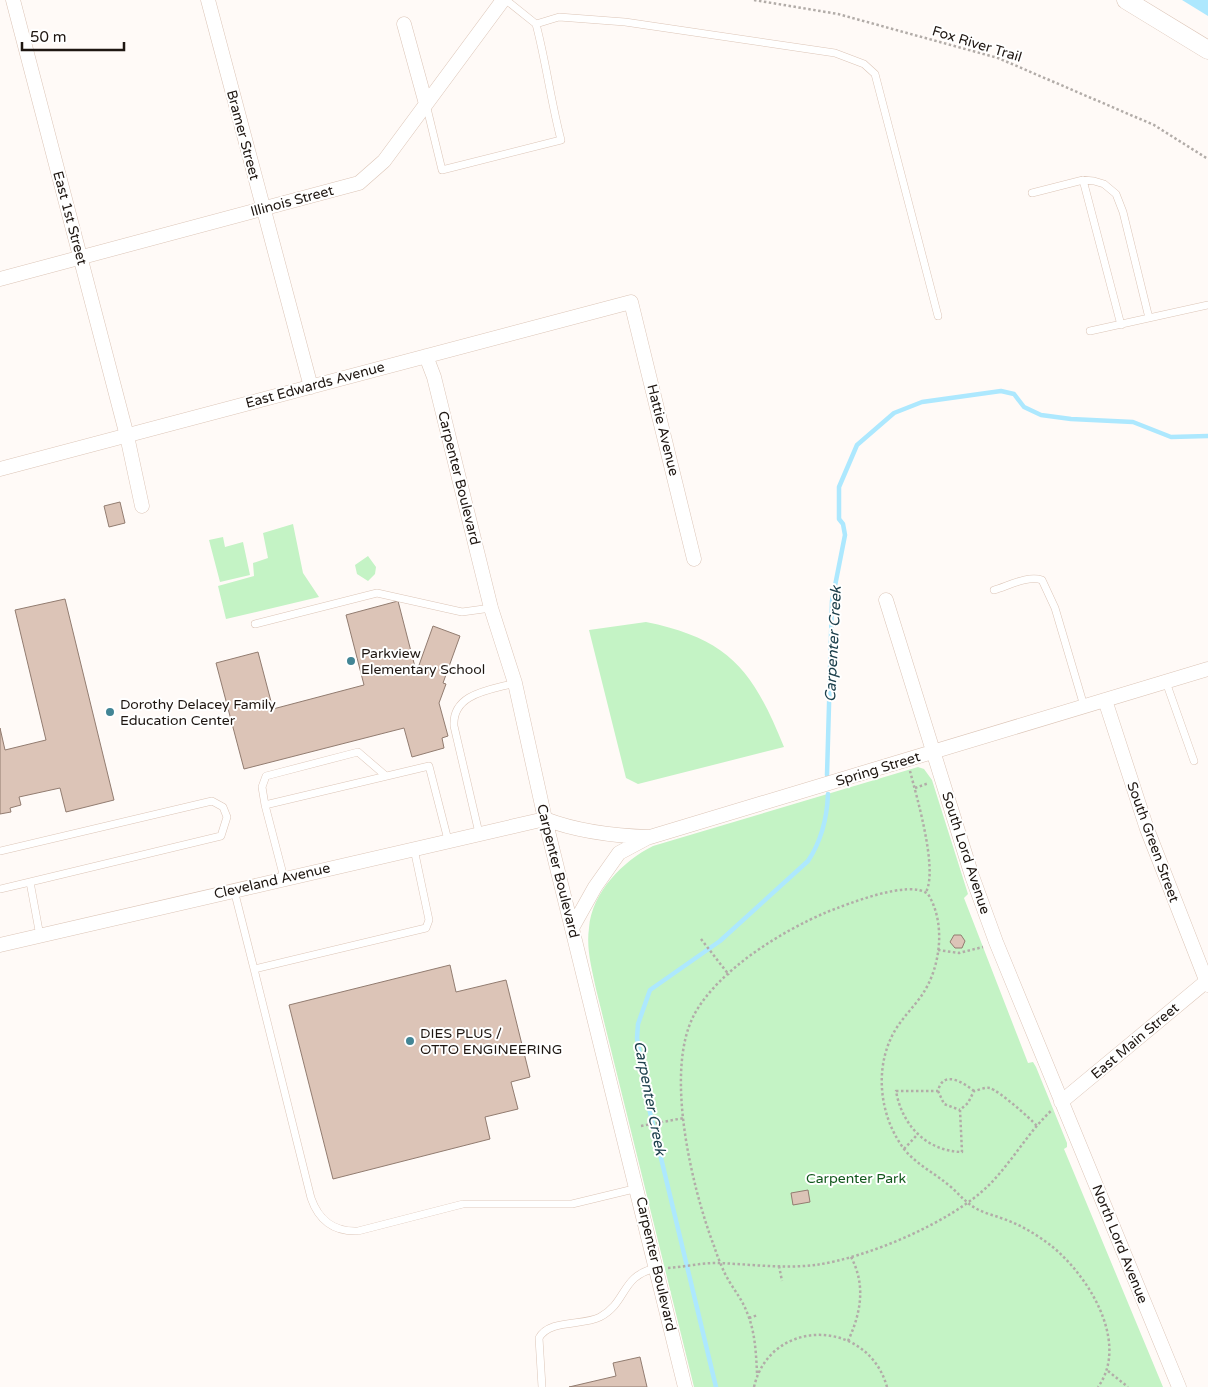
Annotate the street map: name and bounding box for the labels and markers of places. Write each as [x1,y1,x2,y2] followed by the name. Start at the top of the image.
[361,645,485,678] place label: Parkview Elementary School
[345,655,357,667] marker: Parkview Elementary School
[120,696,276,729] place label: Dorothy Delacey Family Education Center
[104,706,116,718] marker: Dorothy Delacey Family Education Center
[420,1025,562,1058] place label: DIES PLUS / OTTO ENGINEERING
[404,1035,416,1047] marker: DIES PLUS / OTTO ENGINEERING

